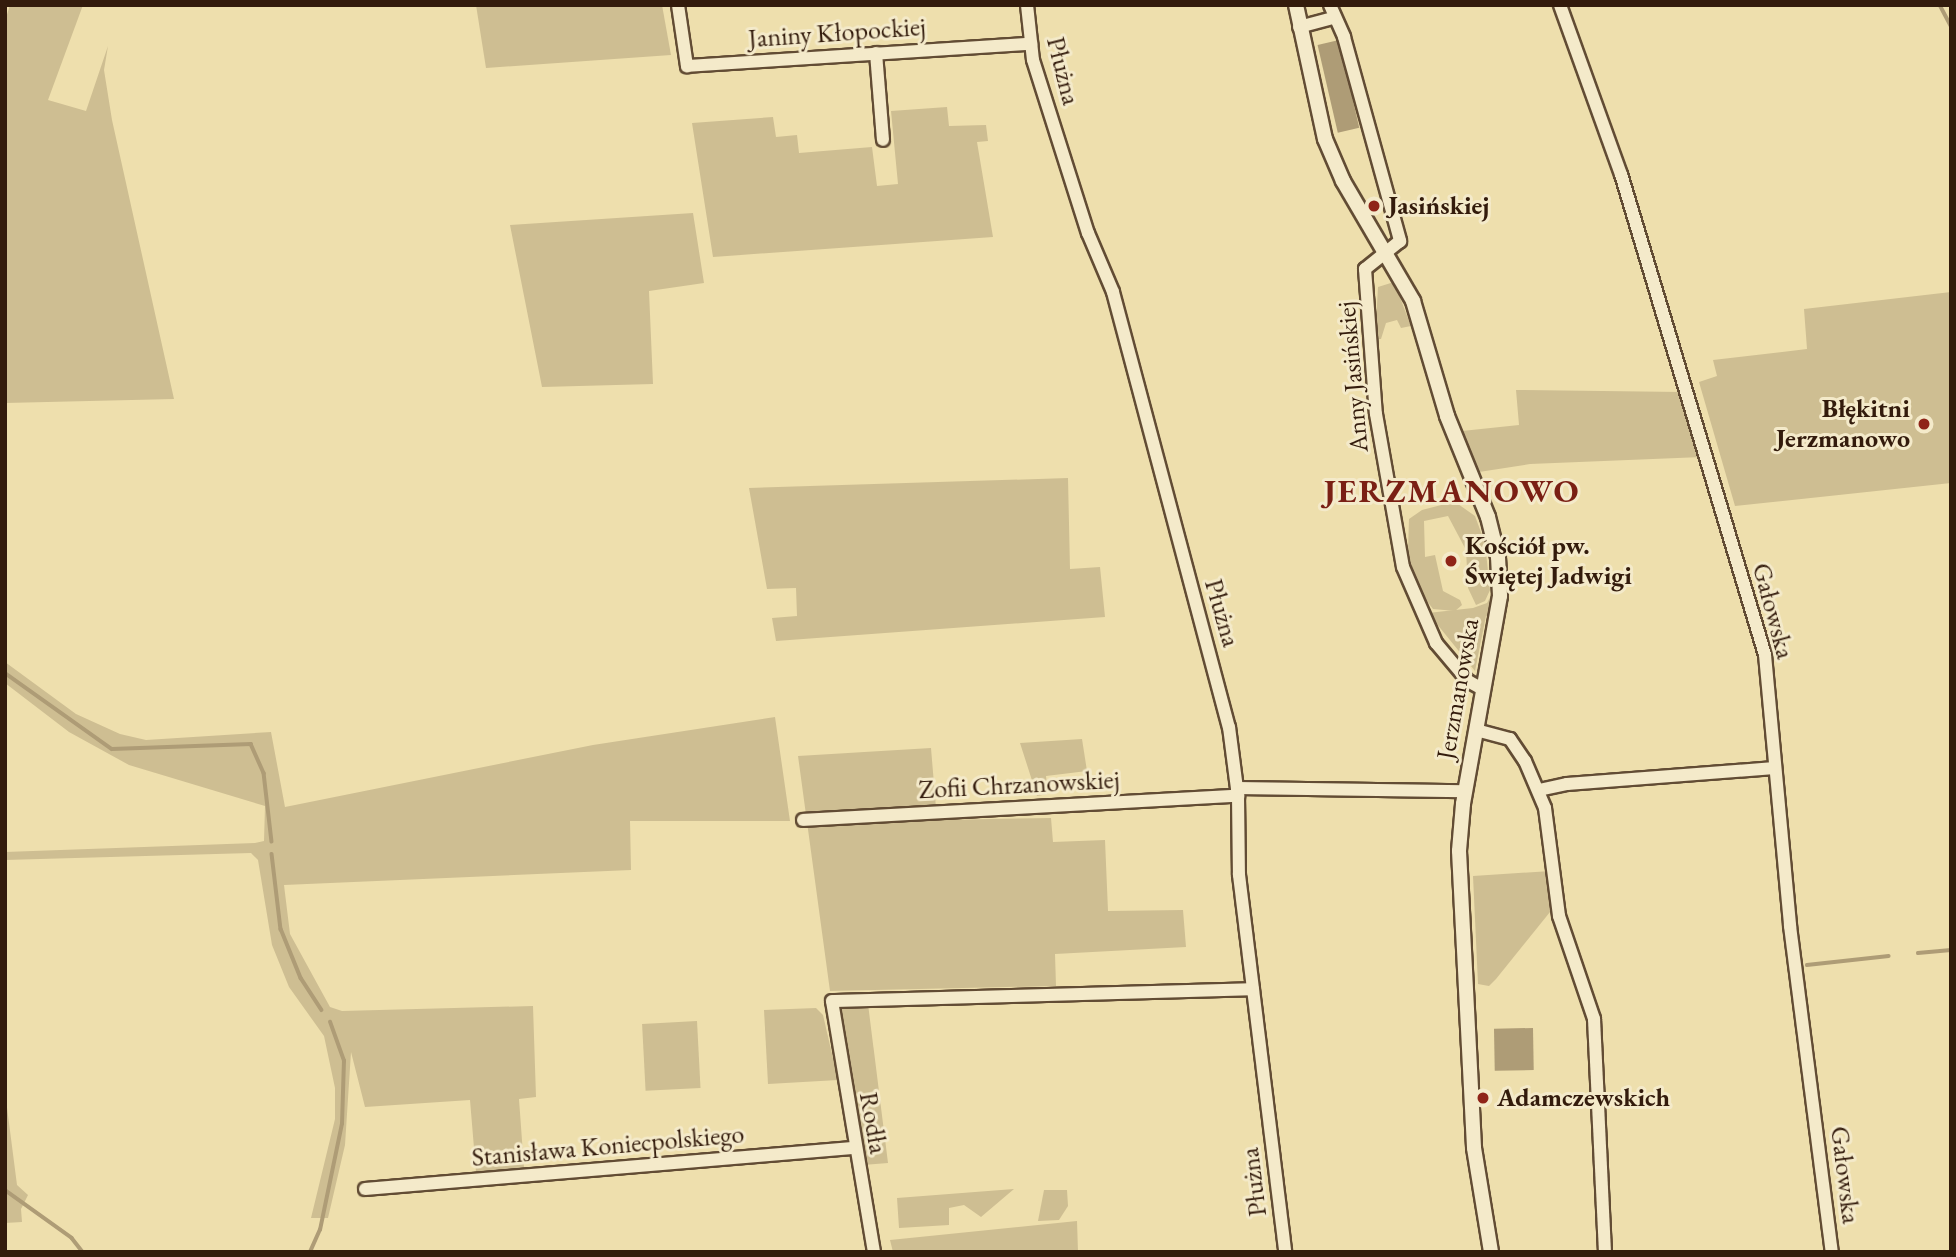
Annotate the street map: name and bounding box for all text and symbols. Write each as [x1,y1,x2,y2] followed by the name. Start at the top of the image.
[747,11,927,55] street label: Janiny Kłopockiej
[1039,34,1087,108] street label: Płużna
[1388,190,1489,222] place label: Jasińskiej
[1366,198,1382,214] marker: Jasińskiej
[1331,300,1375,454] street label: Anny Jasińskiej
[1776,393,1910,454] place label: Błękitni Jerzmanowo
[1916,416,1932,432] marker: Błękitni Jerzmanowo
[1325,471,1579,511] district label: JERZMANOWO
[1465,530,1632,592] place label: Kościół pw. Świętej Jadwigi
[1443,553,1459,569] marker: Kościół pw. Świętej Jadwigi
[1745,560,1801,662] street label: Gałowska
[1197,575,1247,651] street label: Płużna
[1430,616,1486,762] street label: Jerzmanowska
[918,764,1120,806] street label: Zofii Chrzanowskiej
[1497,1082,1670,1114] place label: Adamczewskich
[852,1090,894,1156] street label: Rodła
[1475,1090,1491,1106] marker: Adamczewskich
[470,1119,746,1173] street label: Stanisława Koniecpolskiego
[1824,1125,1866,1225] street label: Gałowska
[1234,1146,1274,1218] street label: Płużna

